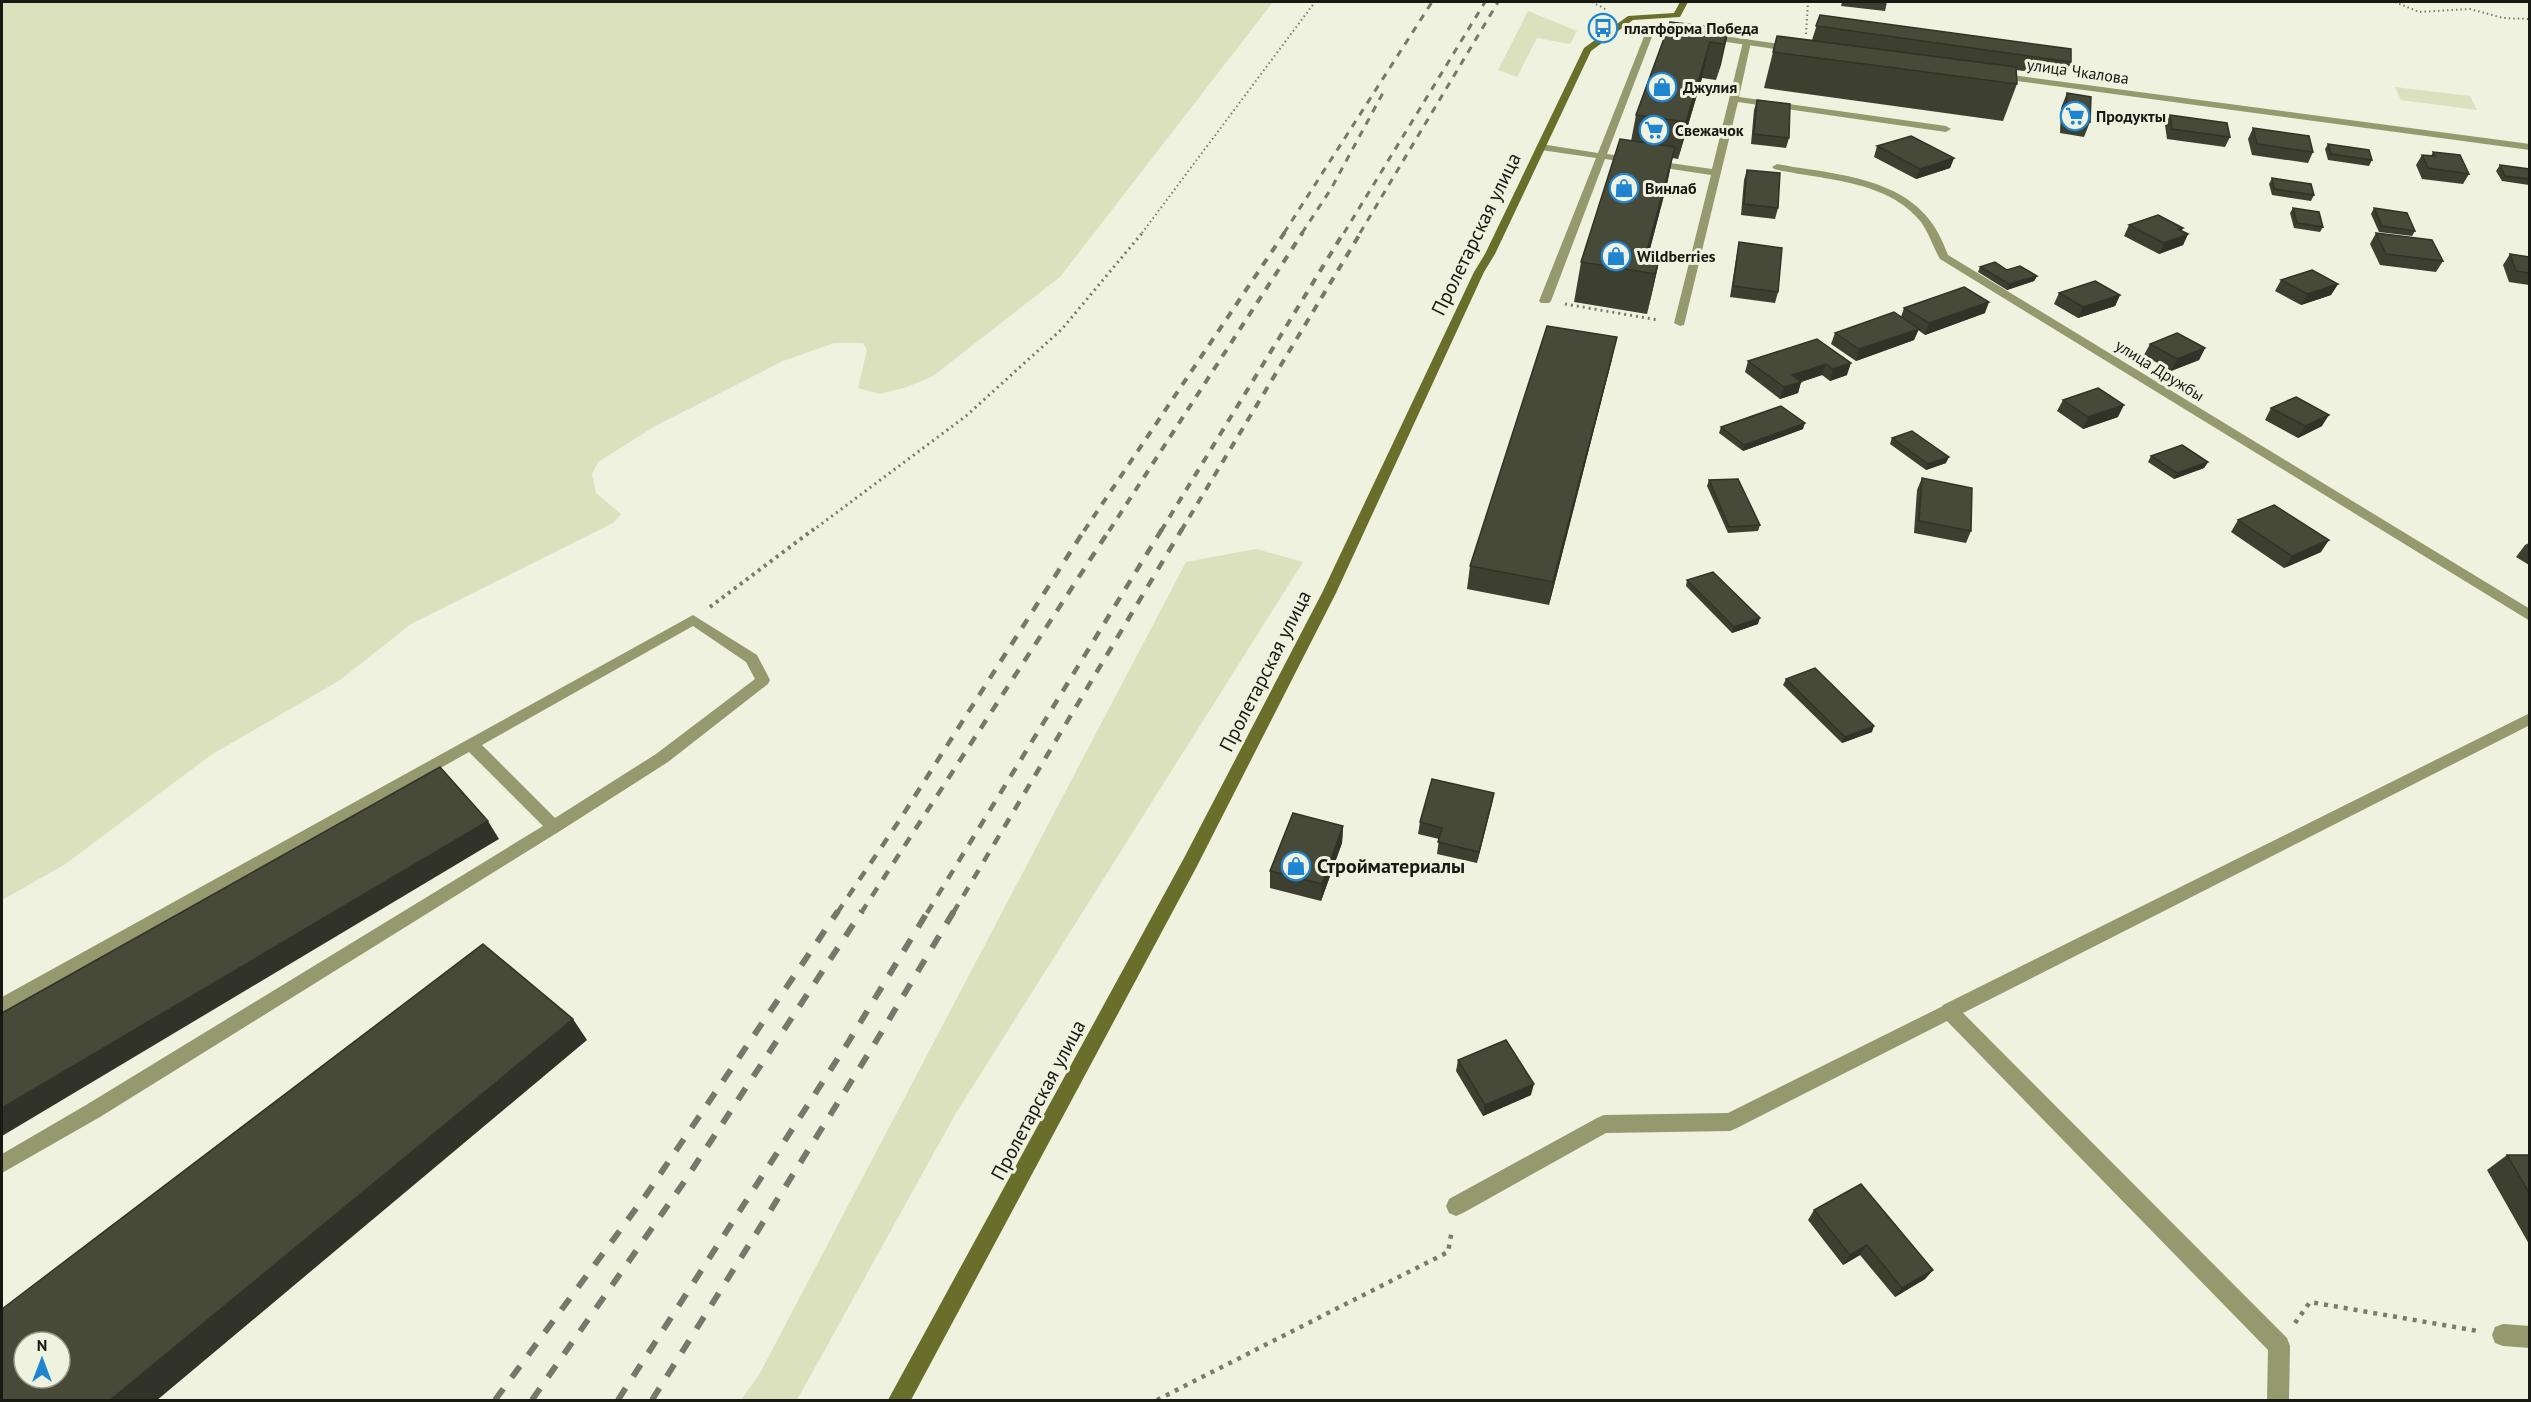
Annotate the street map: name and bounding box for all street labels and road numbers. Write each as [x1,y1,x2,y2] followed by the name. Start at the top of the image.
[2026,54,2130,88] street label: улица Чкалова
[1425,148,1527,320] street label: Пролетарская улица
[2112,335,2208,405] street label: улица Дружбы
[1213,586,1317,756] street label: Пролетарская улица
[985,1015,1091,1185] street label: Пролетарская улица

